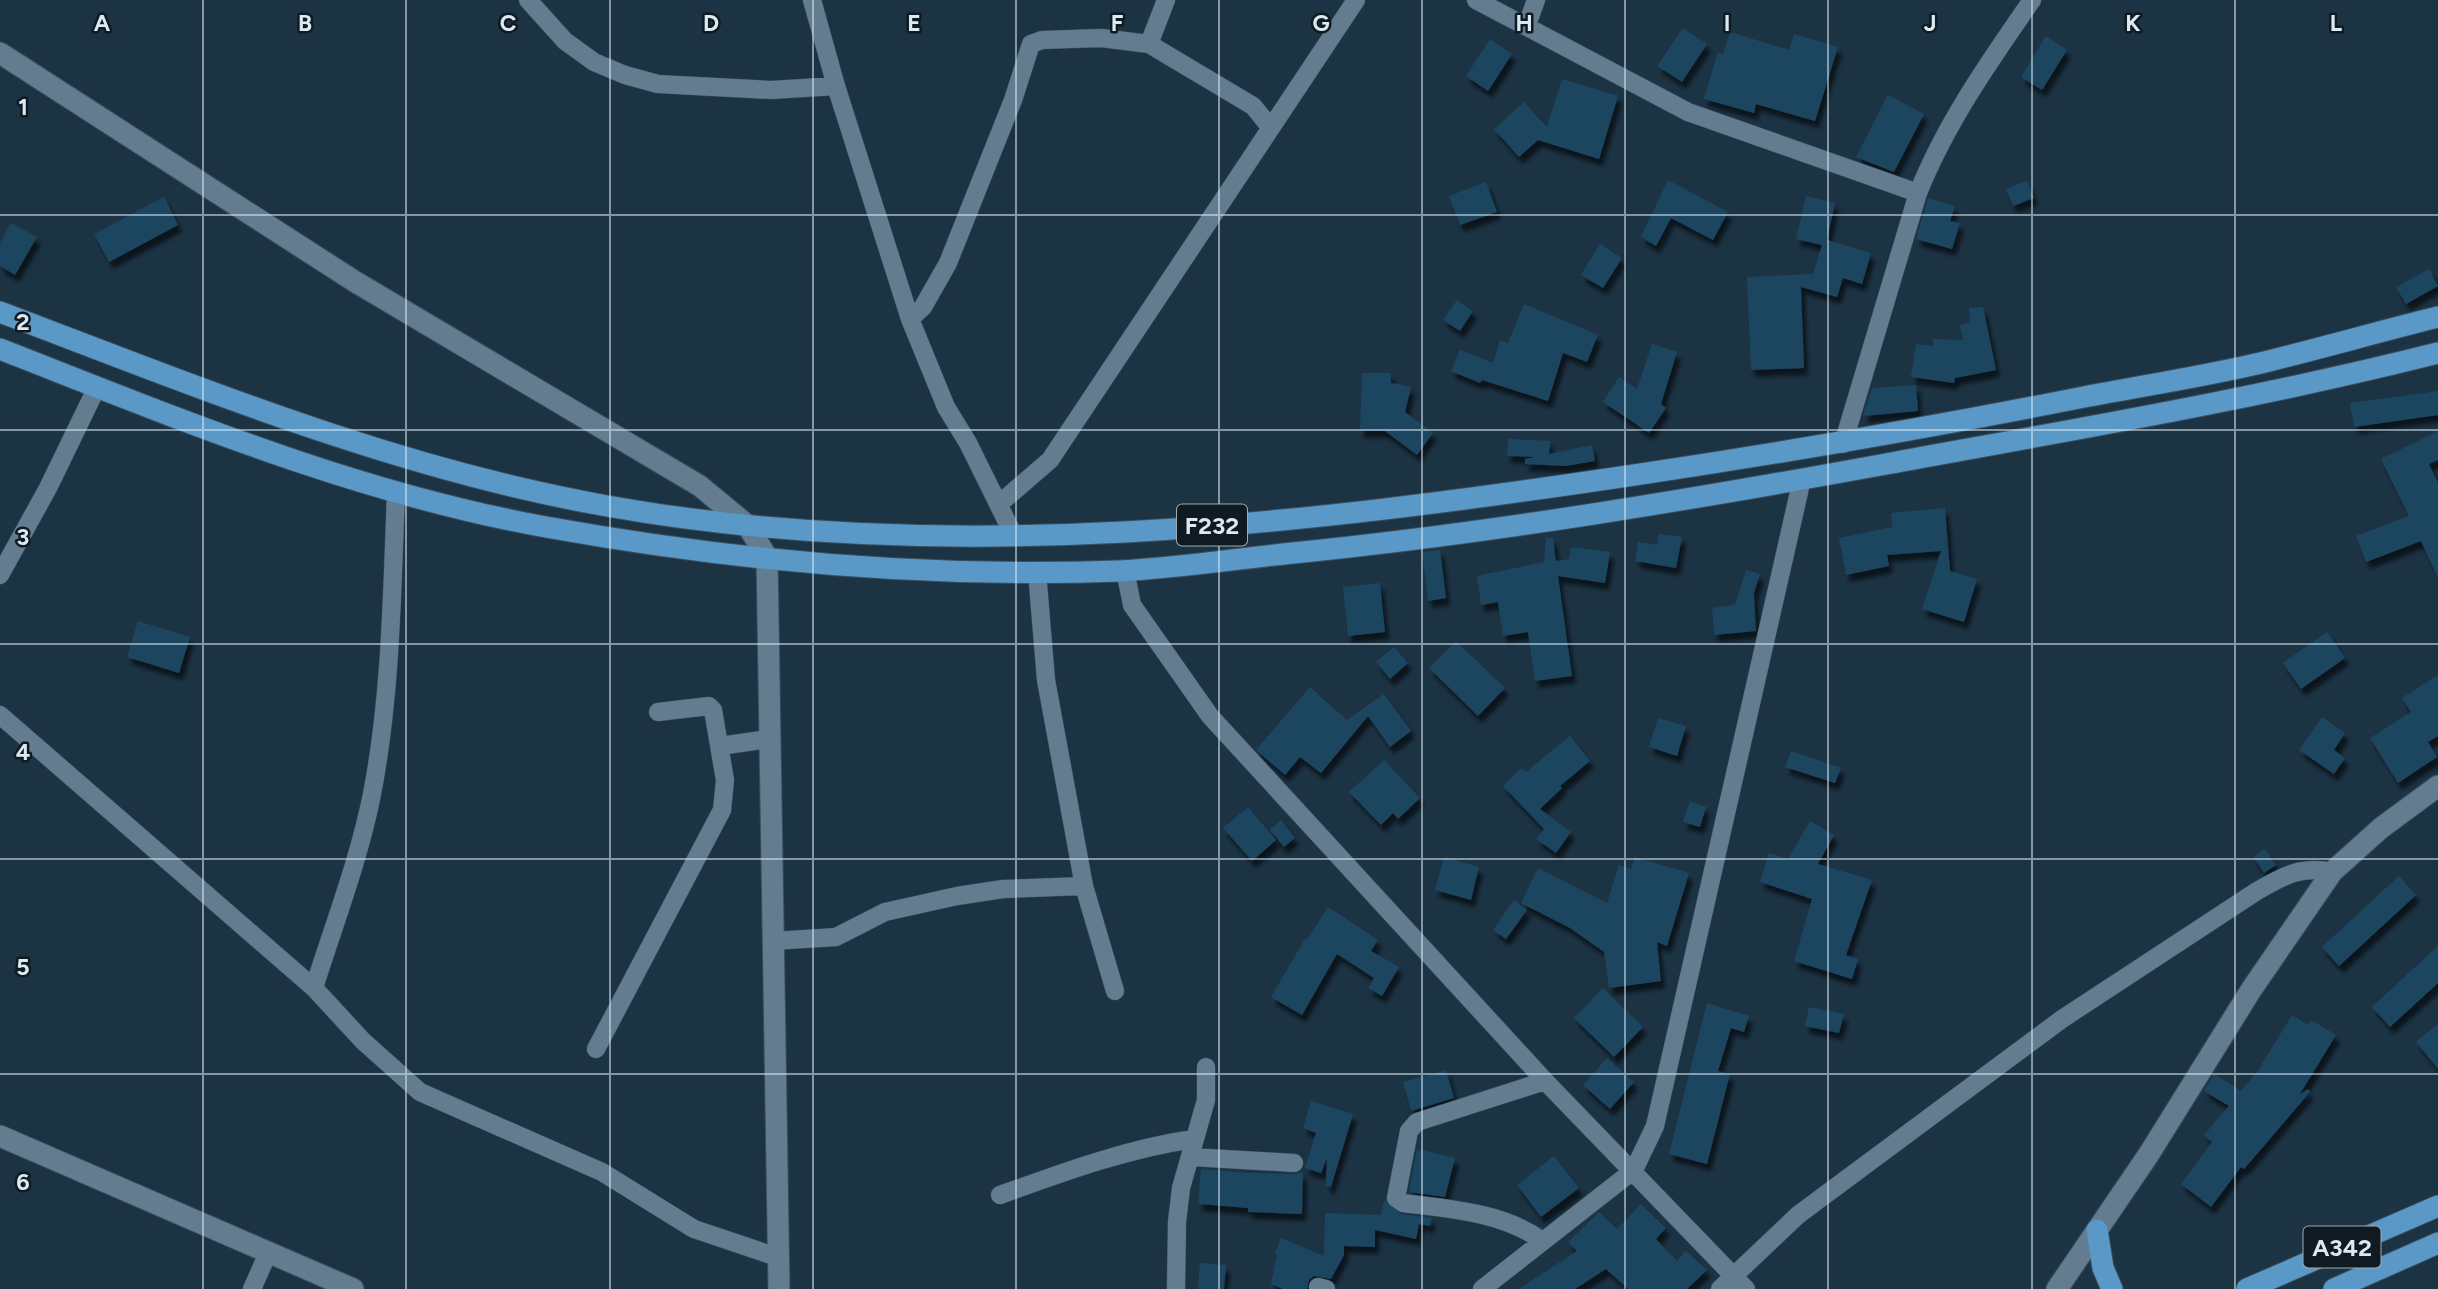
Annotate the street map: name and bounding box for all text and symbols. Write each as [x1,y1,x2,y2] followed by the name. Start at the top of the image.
[94,9,111,37] text: A
[298,9,312,37] text: B
[500,9,517,37] text: C
[703,9,719,37] text: D
[907,9,921,37] text: E
[1111,9,1124,37] text: F
[1312,9,1330,37] text: G
[1515,9,1533,37] text: H
[1724,9,1730,37] text: I
[1924,9,1936,37] text: J
[2125,9,2141,37] text: K
[2330,9,2342,37] text: L
[18,93,28,121] text: 1
[16,308,30,336] text: 2
[1177,504,1247,546] road number: F232
[17,523,29,551] text: 3
[16,738,30,766] text: 4
[16,953,30,981] text: 5
[16,1168,30,1196] text: 6
[2304,1226,2380,1268] road number: A342

